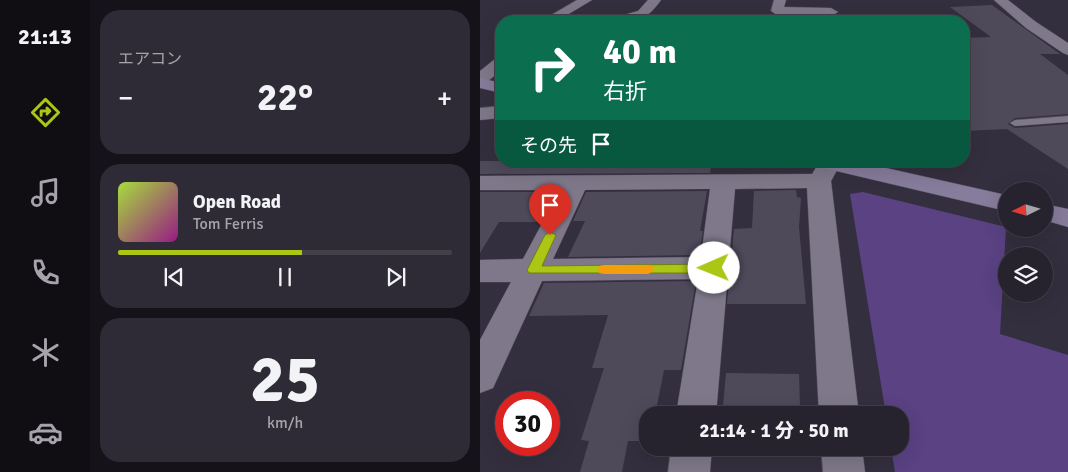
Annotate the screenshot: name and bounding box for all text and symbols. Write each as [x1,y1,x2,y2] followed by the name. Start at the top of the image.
[18,23,72,50] text: 21:13
[603,30,677,73] text: 40 m
[520,35,585,100] icon: right
[118,49,182,69] text: エアコン
[257,74,313,121] text: 22°
[603,78,647,105] text: 右折
[118,81,133,115] text: −
[437,81,452,115] text: +
[28,95,63,130] icon: directions
[587,130,615,158] icon: arrive
[520,134,577,158] text: その先
[28,175,63,210] icon: music
[998,182,1052,238] north arrow
[998,182,1053,302] map controls
[529,184,571,235] pin
[193,190,281,214] text: Open Road
[536,191,564,219] icon: arrive
[193,214,263,234] text: Tom Ferris
[687,241,739,293] position arrow
[998,247,1053,302] button: layers
[28,255,63,290] icon: phone
[160,263,188,291] icon: previous
[271,263,299,291] icon: pause
[382,263,410,291] icon: next
[28,335,63,370] icon: climate
[250,340,320,420] text: 25
[495,391,560,456] speed limit sign: 30
[267,413,303,433] text: km/h
[28,415,63,450] icon: car
[699,419,849,443] text: 21:14 · 1 分 · 50 m

